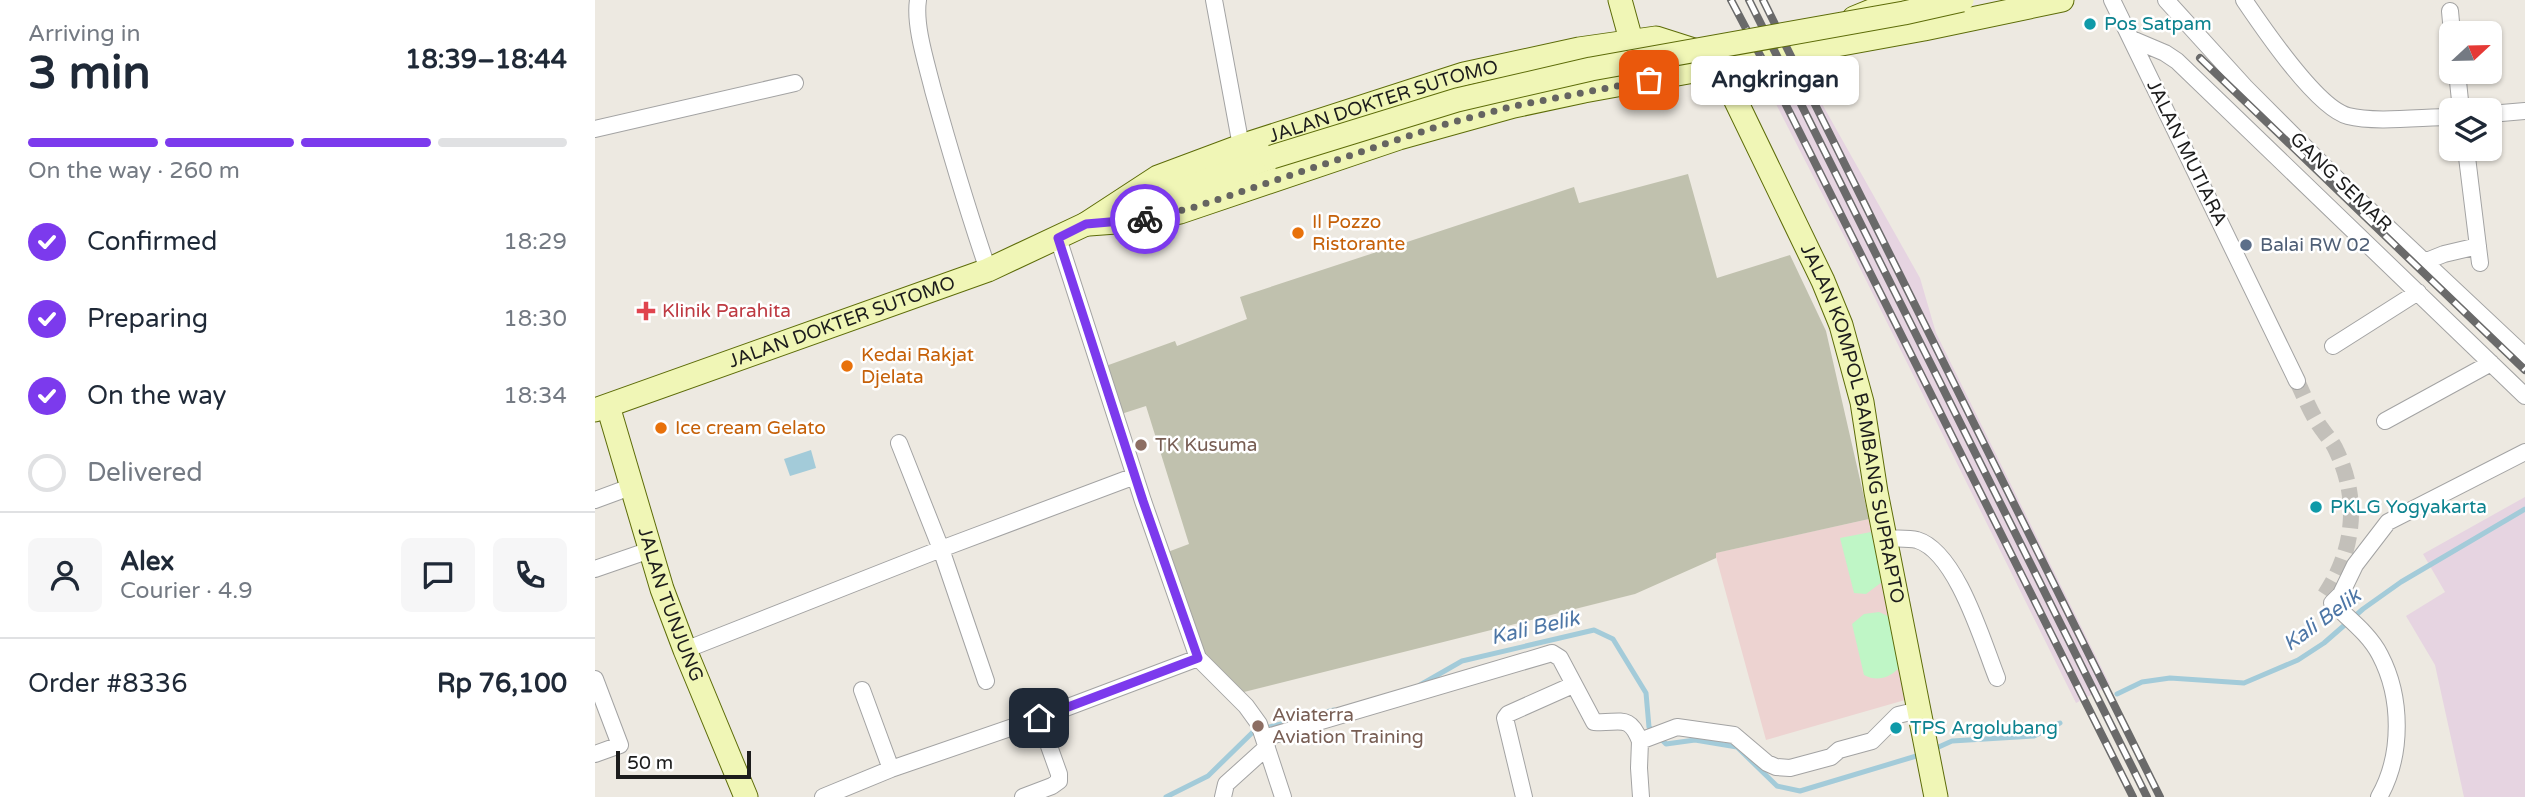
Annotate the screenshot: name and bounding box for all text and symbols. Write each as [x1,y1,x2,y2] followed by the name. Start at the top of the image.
[2104,13,2212,35] place label: Pos Satpam
[2082,16,2098,32] marker: Pos Satpam
[28,20,141,48] text: Arriving in
[2439,21,2503,84] north arrow
[2439,21,2502,161] map controls
[405,44,567,75] text: 18:39–18:44
[28,46,151,101] text: 3 min
[1619,50,1679,110] pin
[1266,56,1500,147] street label: JALAN DOKTER SUTOMO
[1691,56,1859,104] callout: Angkringan
[1630,61,1668,99] icon: bag
[1711,66,1839,94] text: Angkringan
[2142,76,2232,230] street label: JALAN MUTIARA
[2439,98,2502,161] button: layers
[2286,128,2396,236] street label: GANG SEMAR
[28,157,240,185] text: On the way · 260 m
[1110,184,1180,254] courier
[1126,200,1164,238] icon: bike
[1312,211,1405,255] place label: Il Pozzo Ristorante
[28,223,66,261] icon: check
[1290,225,1306,241] marker: Il Pozzo Ristorante
[87,226,217,257] text: Confirmed
[503,228,567,256] text: 18:29
[2260,234,2370,256] place label: Balai RW 02
[2238,237,2254,253] marker: Balai RW 02
[1796,240,1909,605] street label: JALAN KOMPOL BAMBANG SUPRAPTO
[725,272,958,373] street label: JALAN DOKTER SUTOMO
[28,300,66,338] icon: check
[662,300,791,322] place label: Klinik Parahita
[636,301,656,321] marker: Klinik Parahita
[87,303,208,334] text: Preparing
[503,305,567,333] text: 18:30
[861,344,974,388] place label: Kedai Rakjat Djelata
[839,358,855,374] marker: Kedai Rakjat Djelata
[28,377,66,415] icon: check
[87,380,227,411] text: On the way
[503,382,567,410] text: 18:34
[675,417,826,439] place label: Ice cream Gelato
[653,420,669,436] marker: Ice cream Gelato
[1155,434,1257,456] place label: TK Kusuma
[1133,437,1149,453] marker: TK Kusuma
[87,457,203,488] text: Delivered
[2330,496,2487,518] place label: PKLG Yogyakarta
[2308,499,2324,515] marker: PKLG Yogyakarta
[633,525,708,685] street label: JALAN TUNJUNG
[28,538,102,612] button: person
[401,538,475,612] button: chat
[493,538,567,612] button: phone
[120,546,174,577] text: Alex
[120,577,253,605] text: Courier · 4.9
[2278,583,2367,657] water label: Kali Belik
[1488,605,1583,650] water label: Kali Belik
[28,668,188,699] text: Order #8336
[437,668,567,699] text: Rp 76,100
[1009,688,1069,748] pin
[1020,699,1058,737] icon: home
[1272,704,1424,748] place label: Aviaterra Aviation Training
[1910,717,2058,739] place label: TPS Argolubang
[1250,718,1266,734] marker: Aviaterra Aviation Training
[1888,720,1904,736] marker: TPS Argolubang
[616,748,751,780] scale bar
[627,752,673,774] text: 50 m

